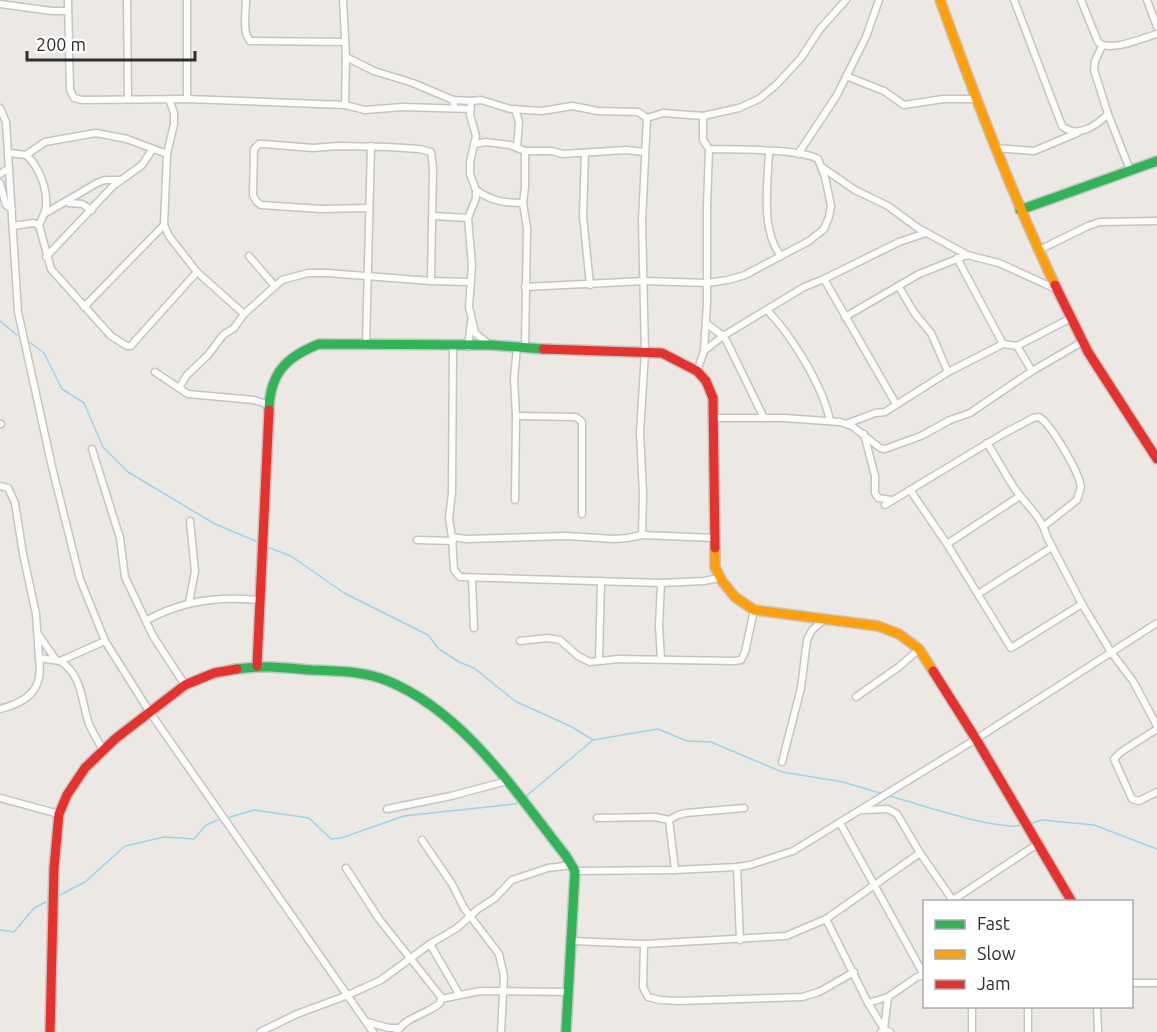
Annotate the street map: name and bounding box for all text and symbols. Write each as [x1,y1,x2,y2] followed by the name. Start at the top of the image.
[27,24,195,62] scale bar
[36,34,86,54] text: 200 m
[923,900,1133,1008] legend
[977,913,1010,933] text: Fast
[977,943,1016,963] text: Slow
[977,973,1011,993] text: Jam

